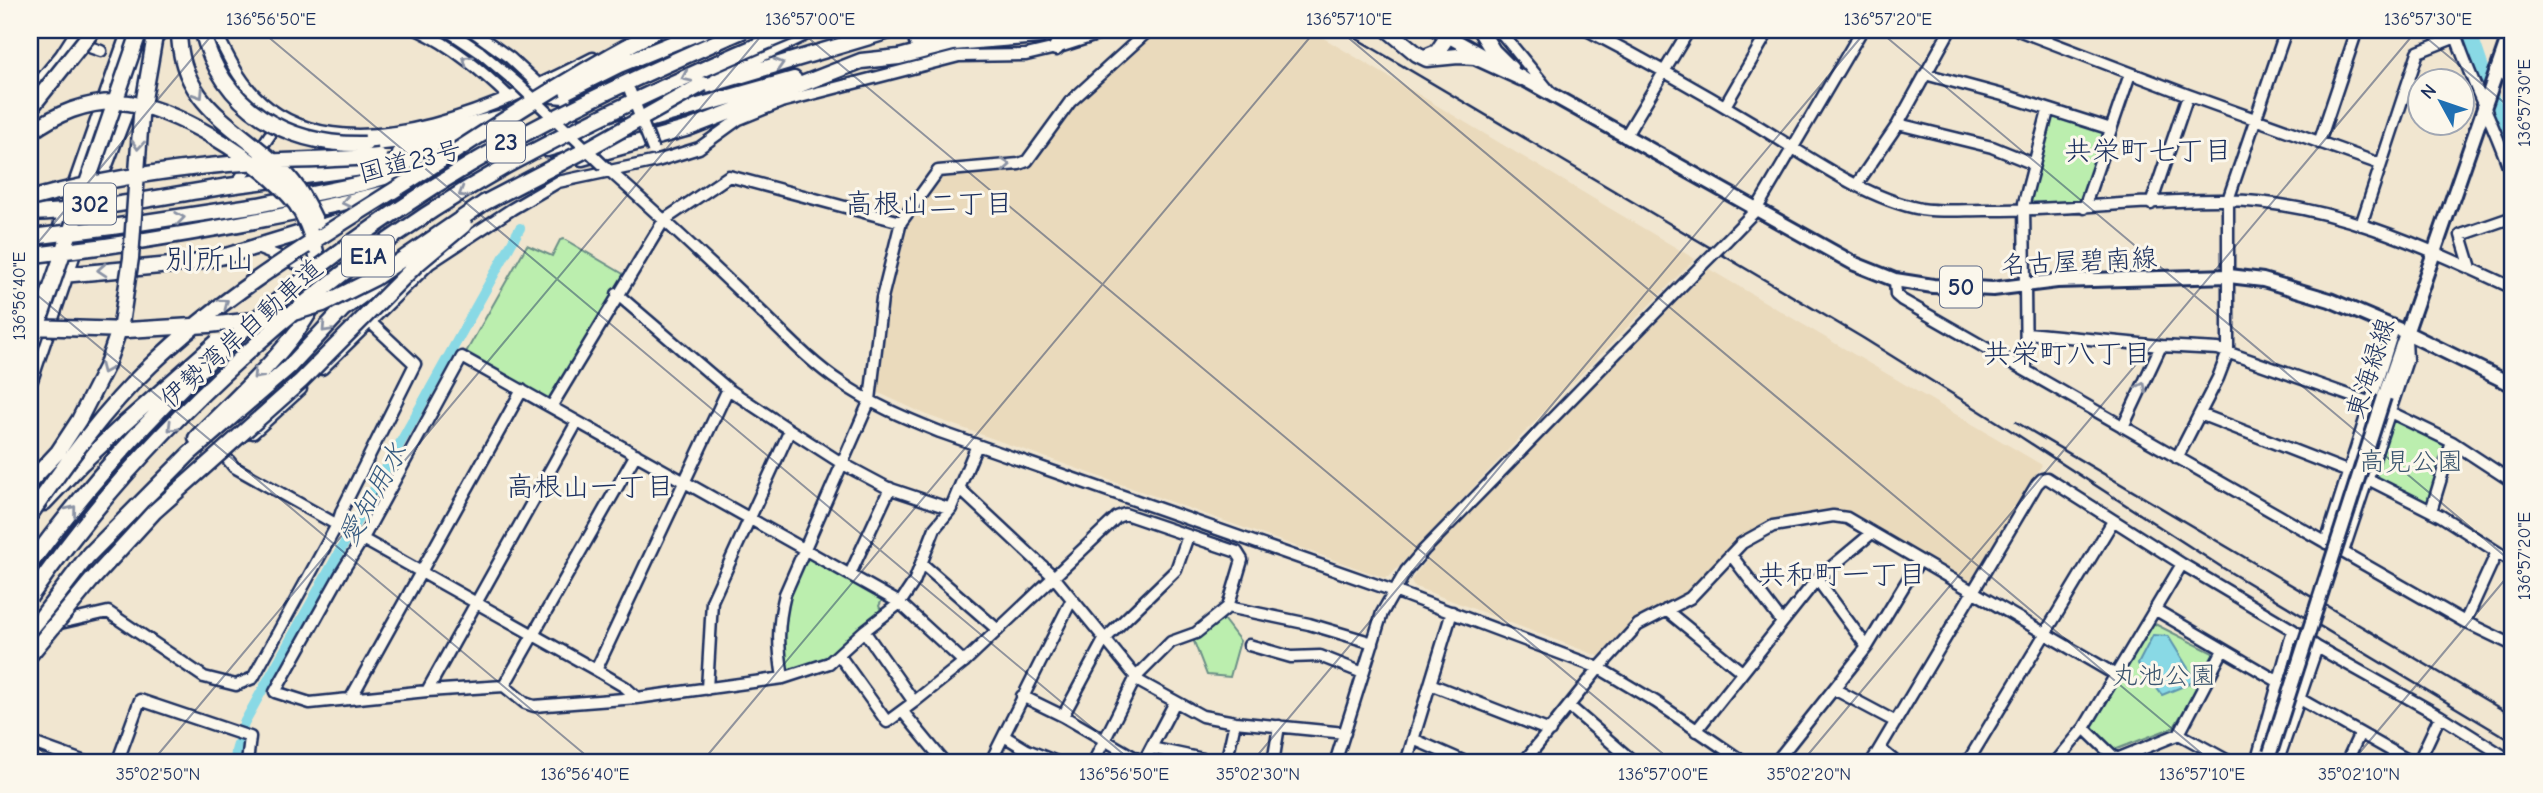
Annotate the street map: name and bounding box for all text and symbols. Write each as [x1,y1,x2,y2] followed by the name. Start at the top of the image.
[226,9,316,30] text: 136°56'50"E
[765,9,855,30] text: 136°57'00"E
[1306,9,1392,30] text: 136°57'10"E
[1844,9,1932,30] text: 136°57'20"E
[2384,9,2472,30] text: 136°57'30"E
[462,56,475,69] one-way arrow
[773,57,785,72] one-way arrow
[2514,59,2535,147] text: 136°57'30"E
[2406,66,2476,136] north arrow
[681,69,694,83] one-way arrow
[2416,80,2441,104] text: N
[191,86,204,99] one-way arrow
[487,122,525,162] road number: 23
[356,135,465,189] street label: 国道23号
[2064,135,2232,167] district label: 共栄町七丁目
[131,140,146,151] one-way arrow
[1001,158,1012,173] one-way arrow
[64,184,116,224] road number: 302
[457,184,470,197] one-way arrow
[845,188,1013,220] district label: 高根山二丁目
[340,194,352,208] one-way arrow
[174,211,186,226] one-way arrow
[342,235,394,276] road number: E1A
[165,242,255,277] district label: 別所山
[2000,243,2158,281] street label: 名古屋碧南線
[9,251,30,340] text: 136°56'40"E
[154,253,329,414] street label: 伊勢湾岸自動車道
[97,262,108,277] one-way arrow
[1940,266,1982,308] road number: 50
[216,299,228,311] one-way arrow
[2341,314,2401,422] street label: 東海緑線
[321,320,334,333] one-way arrow
[1983,338,2151,370] district label: 共栄町八丁目
[99,362,113,374] one-way arrow
[253,366,266,379] one-way arrow
[2134,381,2148,394] one-way arrow
[167,418,180,431] one-way arrow
[332,438,414,551] water label: 愛知用水
[2359,447,2463,477] park label: 高見公園
[506,471,674,503] district label: 高根山一丁目
[63,505,76,517] one-way arrow
[2514,512,2535,600] text: 136°57'20"E
[1758,559,1926,591] district label: 共和町一丁目
[2112,661,2216,691] park label: 丸池公園
[116,764,200,785] text: 35°02'50"N
[541,764,630,785] text: 136°56'40"E
[1079,764,1169,785] text: 136°56'50"E
[1216,764,1300,785] text: 35°02'30"N
[1618,764,1708,785] text: 136°57'00"E
[1767,764,1851,785] text: 35°02'20"N
[2159,764,2245,785] text: 136°57'10"E
[2318,764,2400,785] text: 35°02'10"N

